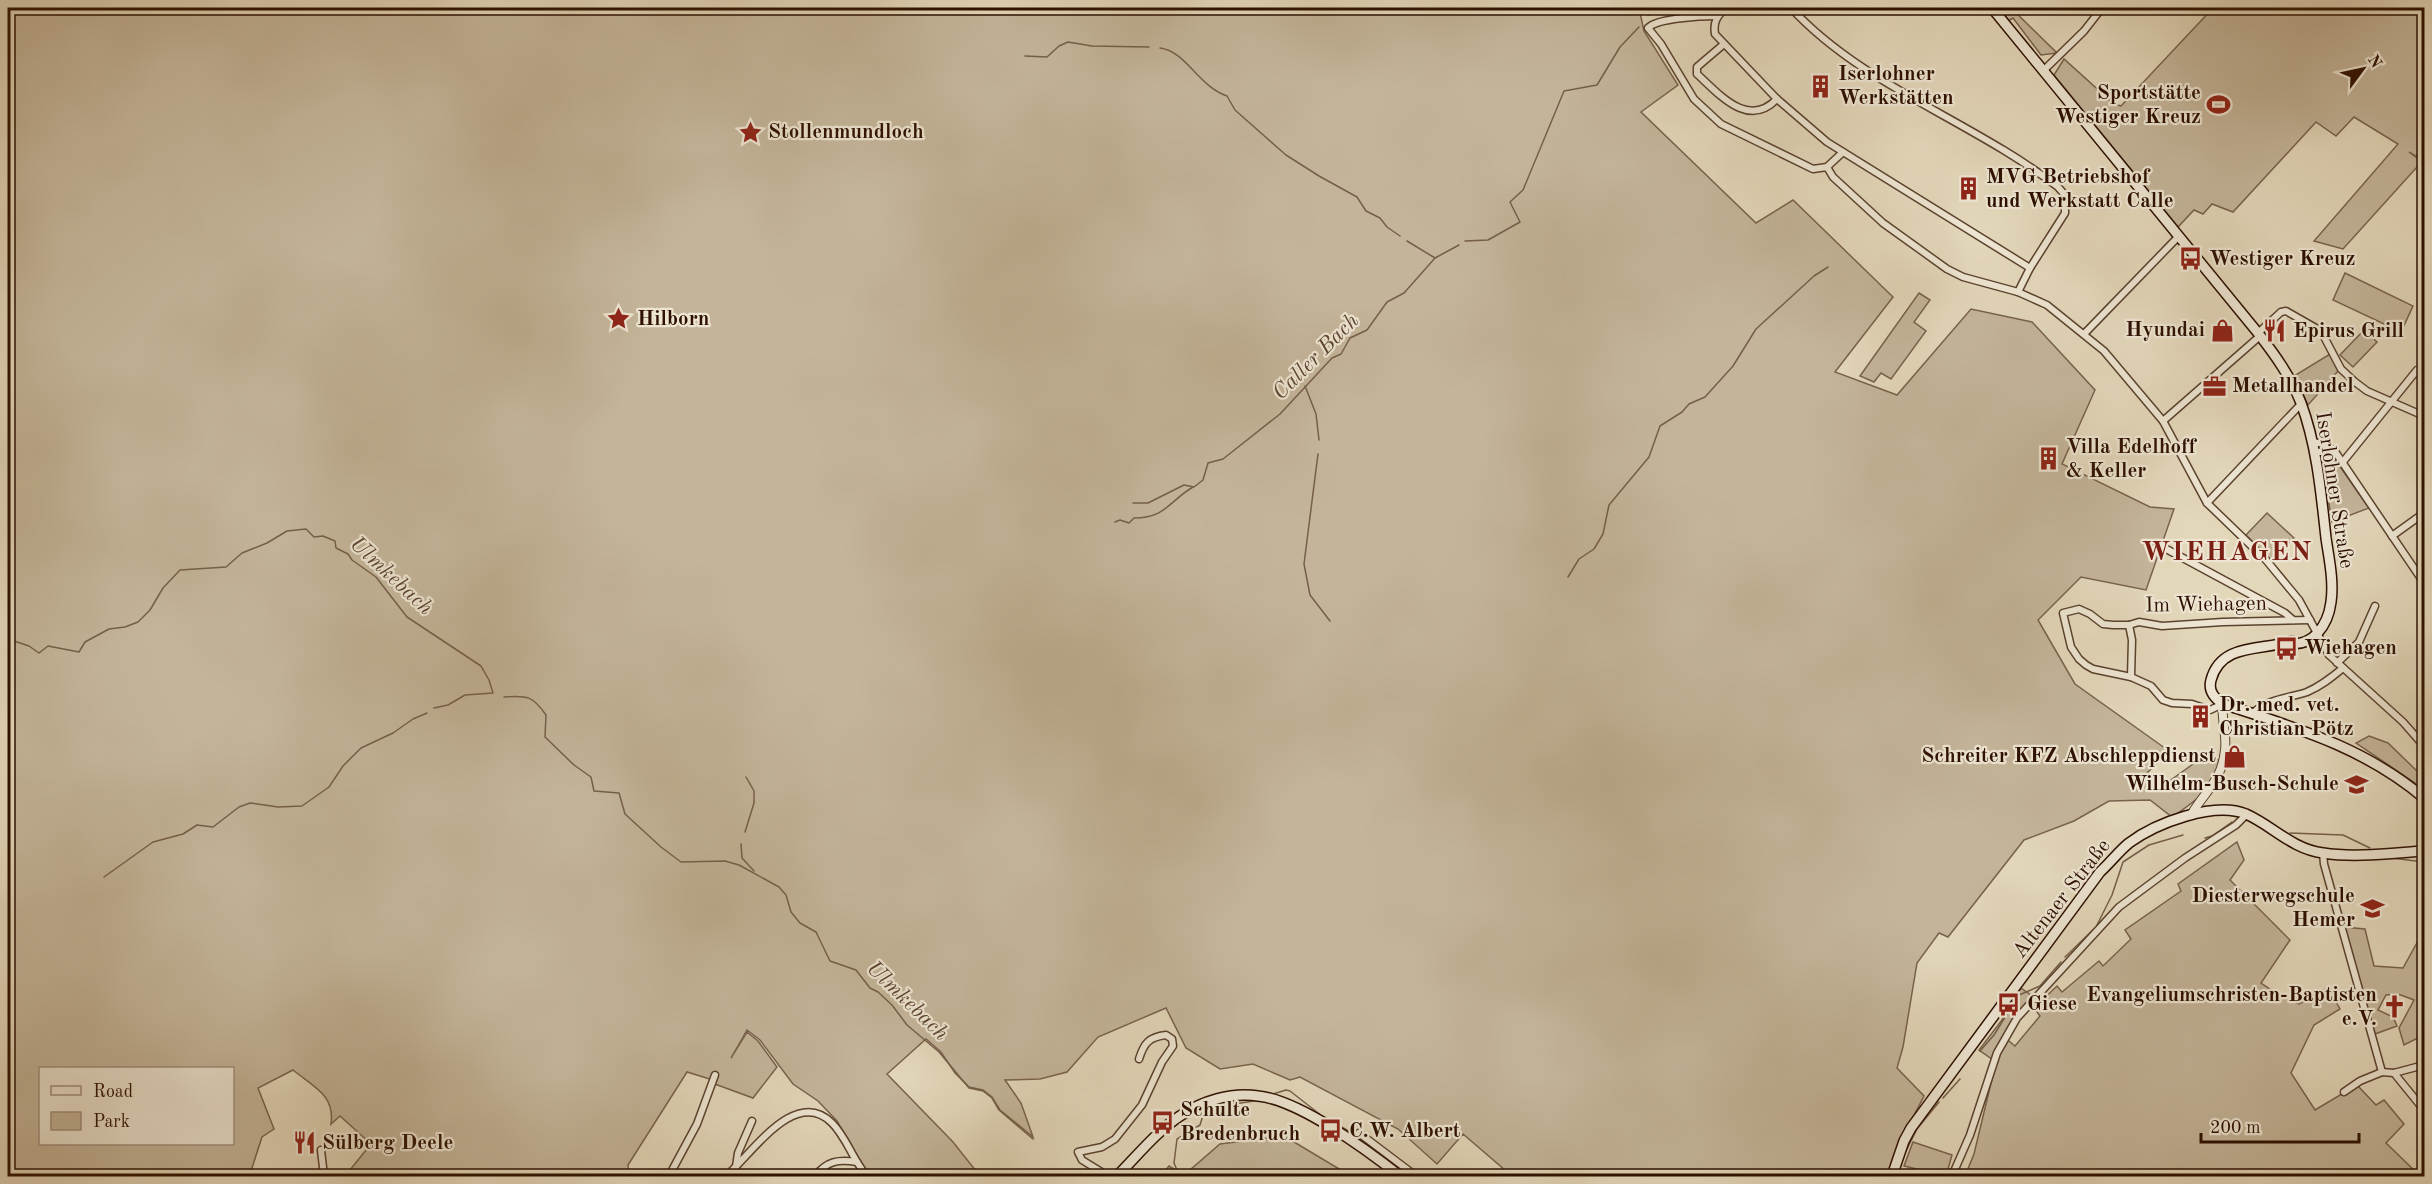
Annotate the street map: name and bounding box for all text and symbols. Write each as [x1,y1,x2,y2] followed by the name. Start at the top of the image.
[2333,39,2393,99] north arrow
[2364,52,2384,72] text: N
[1838,64,1954,109] place label: Iserlohner Werkstätten
[1807,73,1833,99] building icon: Iserlohner Werkstätten
[2055,83,2201,128] place label: Sportstätte Westiger Kreuz
[2206,92,2232,118] sports icon: Sportstätte Westiger Kreuz
[737,119,763,145] place icon: Stollenmundloch
[768,122,924,143] place label: Stollenmundloch
[1986,167,2174,212] place label: MVG Betriebshof und Werkstatt Calle
[1955,176,1981,202] building icon: MVG Betriebshof und Werkstatt Calle
[2178,246,2204,272] bus stop icon: Westiger Kreuz
[2209,249,2355,270] place label: Westiger Kreuz
[606,306,632,332] place icon: Hilborn
[637,309,709,330] place label: Hilborn
[1269,310,1363,404] water label: Caller Bach
[2210,317,2236,343] shop icon: Hyundai
[2262,318,2288,344] restaurant icon: Epirus Grill
[2125,320,2205,341] place label: Hyundai
[2293,321,2404,342] place label: Epirus Grill
[2201,373,2227,399] office icon: Metallhandel
[2232,376,2354,397] place label: Metallhandel
[2311,410,2357,570] street label: Iserlohner Straße
[2066,437,2197,482] place label: Villa Edelhoff & Keller
[2035,446,2061,472] building icon: Villa Edelhoff & Keller
[345,532,437,620] water label: Ulmkebach
[2141,539,2313,566] district label: WIEHAGEN
[2145,593,2267,617] street label: Im Wiehagen
[2273,635,2299,661] bus stop icon: Wiehagen
[2304,638,2397,659] place label: Wiehagen
[2219,695,2354,740] place label: Dr. med. vet. Christian Pötz
[2188,704,2214,730] building icon: Dr. med. vet. Christian Pötz
[2221,743,2247,769] shop icon: Schreiter KFZ Abschleppdienst
[1921,746,2216,767] place label: Schreiter KFZ Abschleppdienst
[2344,771,2370,797] school or university icon: Wilhelm-Busch-Schule
[2125,774,2339,795] place label: Wilhelm-Busch-Schule
[2009,836,2115,962] street label: Altenaer Straße
[2191,886,2355,931] place label: Diesterwegschule Hemer
[2360,895,2386,921] school or university icon: Diesterwegschule Hemer
[862,957,952,1045] water label: Ulmkebach
[2086,985,2377,1030] place label: Evangeliumschristen-Baptisten e.V.
[1996,991,2022,1017] bus stop icon: Giese
[2027,994,2077,1015] place label: Giese
[2382,994,2408,1020] church icon: Evangeliumschristen-Baptisten e.V.
[39,1067,234,1145] legend
[93,1083,133,1101] text: Road
[1180,1100,1300,1145] place label: Schulte Bredenbruch
[2201,1106,2358,1144] scale bar
[1149,1109,1175,1135] bus stop icon: Schulte Bredenbruch
[93,1113,130,1131] text: Park
[1318,1118,1344,1144] bus stop icon: C.W. Albert
[2210,1119,2261,1137] text: 200 m
[1349,1121,1461,1142] place label: C.W. Albert
[291,1130,317,1156] restaurant icon: Sülberg Deele
[322,1133,453,1154] place label: Sülberg Deele

